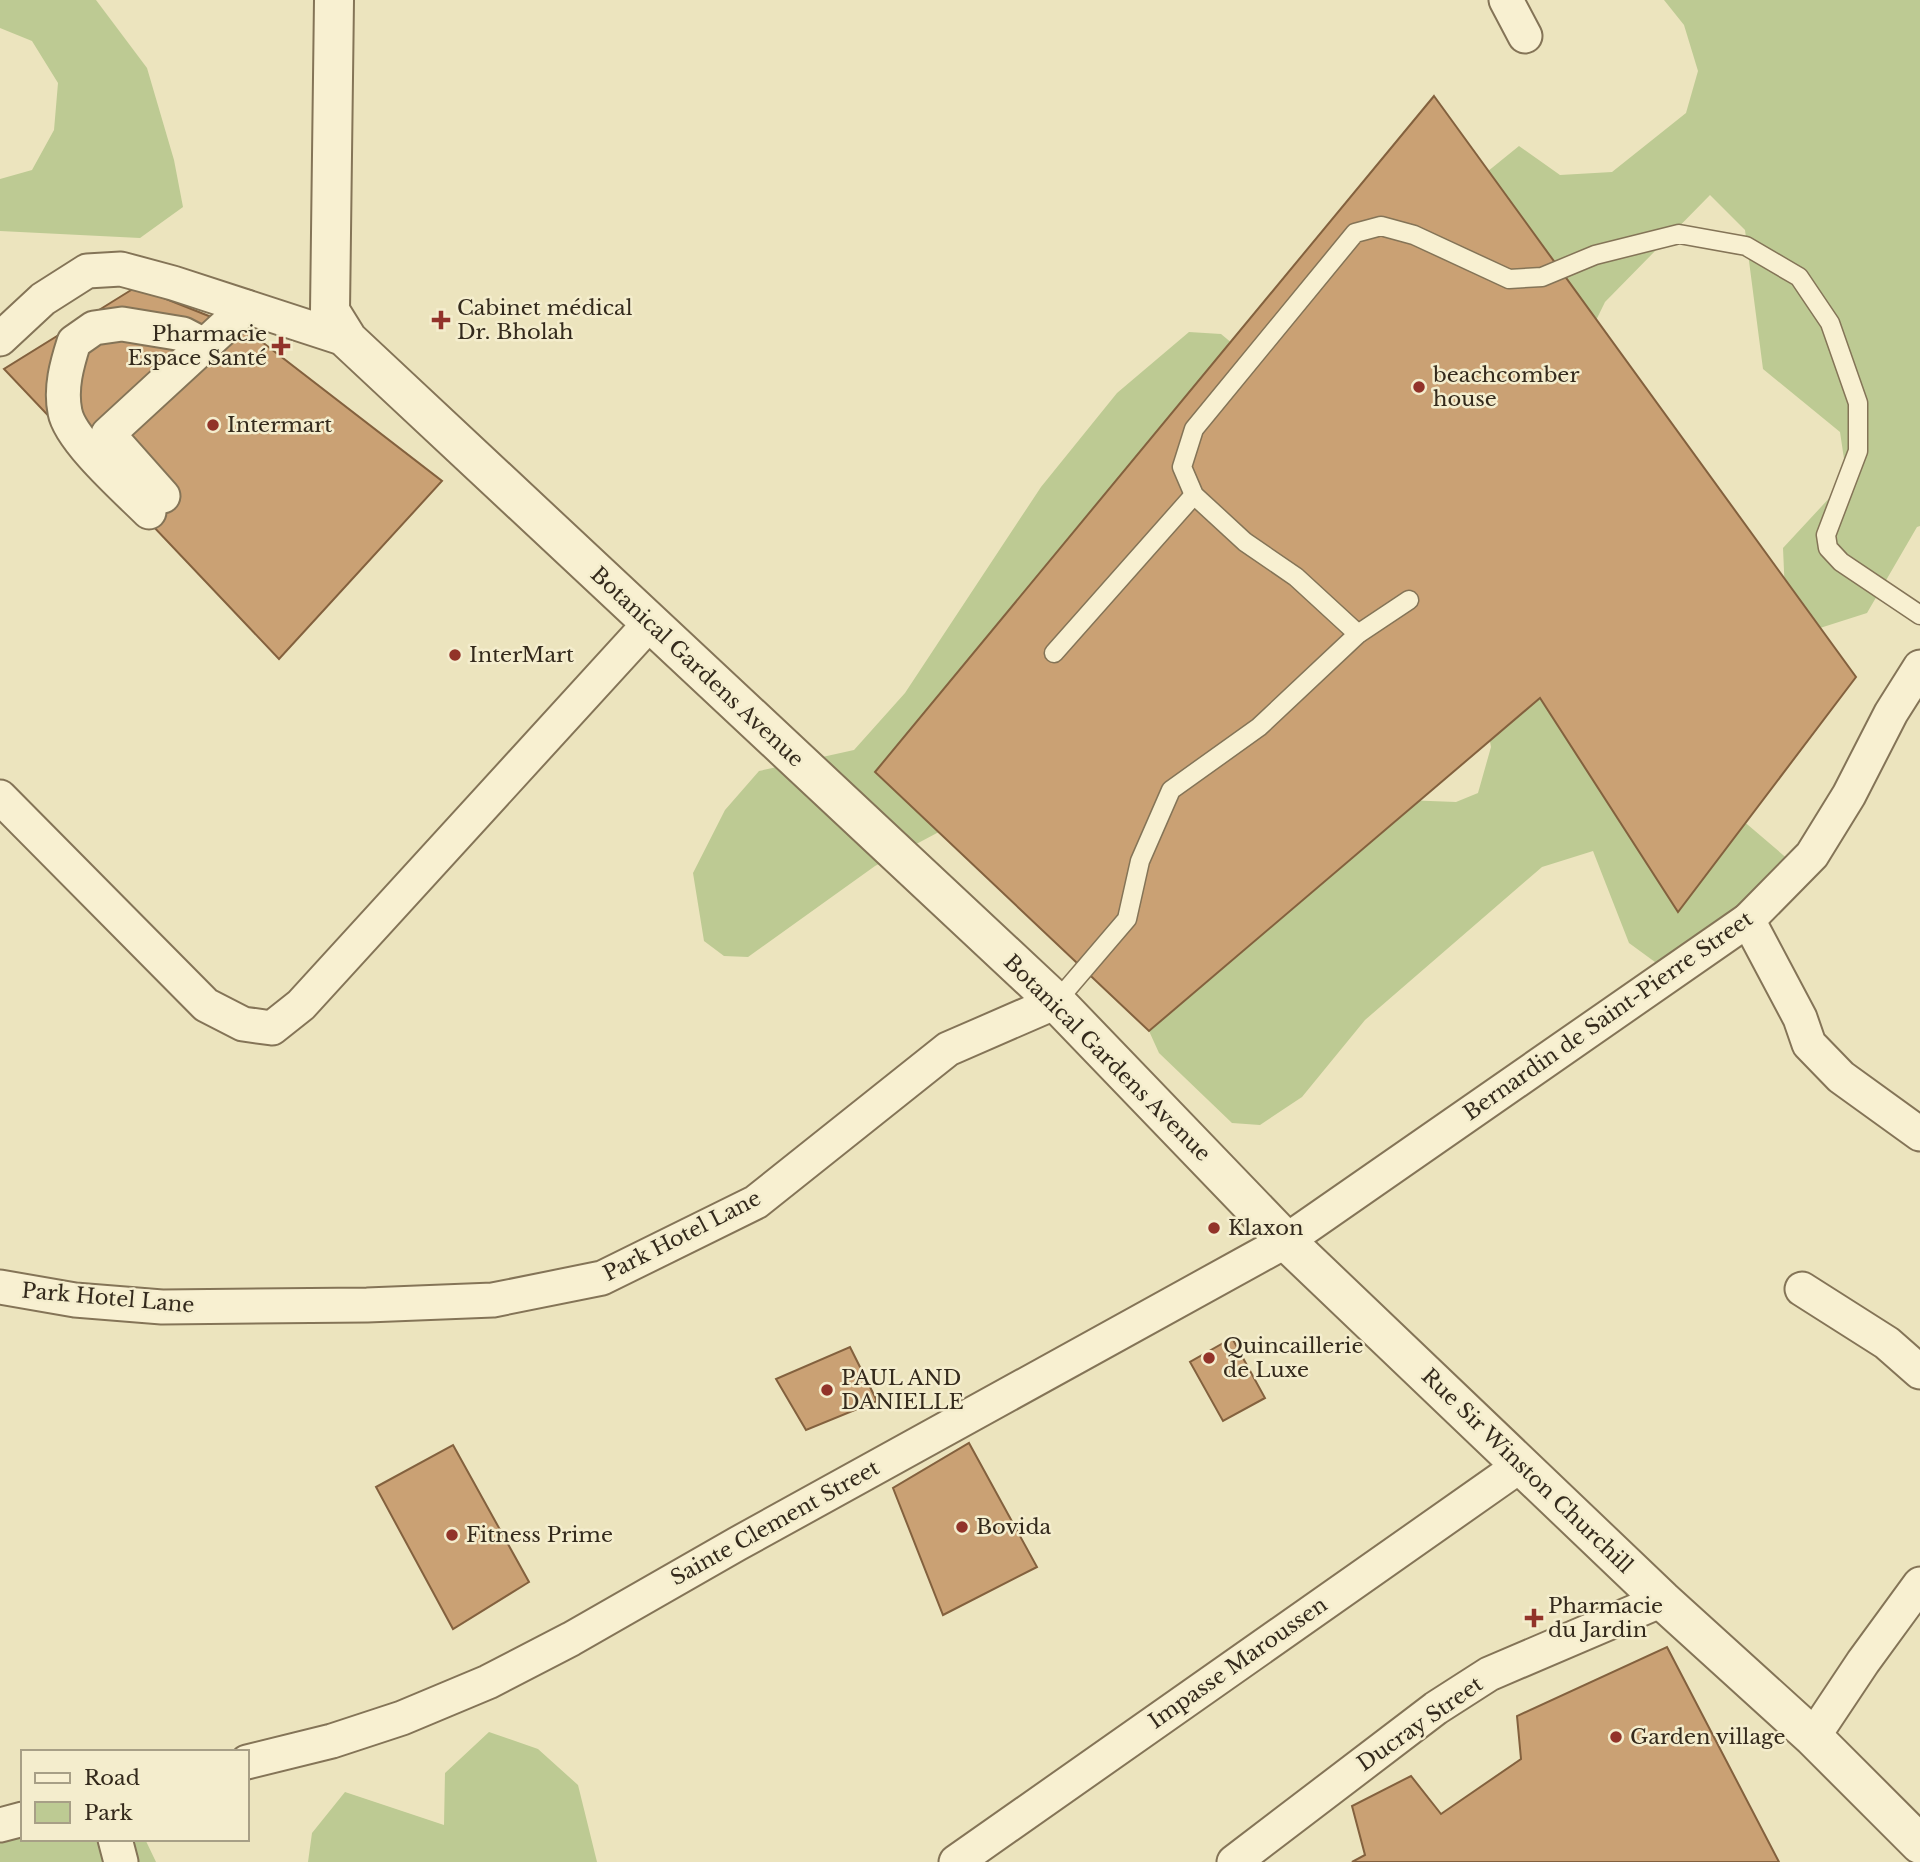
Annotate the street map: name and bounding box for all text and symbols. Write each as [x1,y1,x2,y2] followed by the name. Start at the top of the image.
[457,295,633,345] place label: Cabinet médical Dr. Bholah
[431,310,451,330] marker: Cabinet médical Dr. Bholah
[127,321,267,371] place label: Pharmacie Espace Santé
[273,338,289,354] marker: Pharmacie Espace Santé
[1432,362,1579,412] place label: beachcomber house
[1411,379,1427,395] marker: beachcomber house
[227,412,332,438] place label: Intermart
[205,417,221,433] marker: Intermart
[585,561,809,773] street label: Botanical Gardens Avenue
[469,642,574,668] place label: InterMart
[447,647,463,663] marker: InterMart
[1458,906,1758,1126] street label: Bernardin de Saint-Pierre Street
[998,949,1216,1167] street label: Botanical Gardens Avenue
[599,1185,765,1287] street label: Park Hotel Lane
[1228,1215,1303,1241] place label: Klaxon
[1206,1220,1222,1236] marker: Klaxon
[21,1277,195,1319] street label: Park Hotel Lane
[1223,1333,1364,1383] place label: Quincaillerie de Luxe
[1201,1350,1217,1366] marker: Quincaillerie de Luxe
[1416,1363,1638,1579] street label: Rue Sir Winston Churchill
[841,1365,964,1415] place label: PAUL AND DANIELLE
[819,1382,835,1398] marker: PAUL AND DANIELLE
[666,1455,884,1591] street label: Sainte Clement Street
[976,1514,1052,1540] place label: Bovida
[954,1519,970,1535] marker: Bovida
[466,1522,613,1548] place label: Fitness Prime
[444,1527,460,1543] marker: Fitness Prime
[1144,1592,1332,1734] street label: Impasse Maroussen
[1548,1593,1663,1643] place label: Pharmacie du Jardin
[1526,1610,1542,1626] marker: Pharmacie du Jardin
[1352,1671,1488,1777] street label: Ducray Street
[1630,1724,1786,1750] place label: Garden village
[1608,1729,1624,1745] marker: Garden village
[21,1750,248,1841] legend
[84,1765,140,1791] text: Road
[84,1800,133,1826] text: Park

